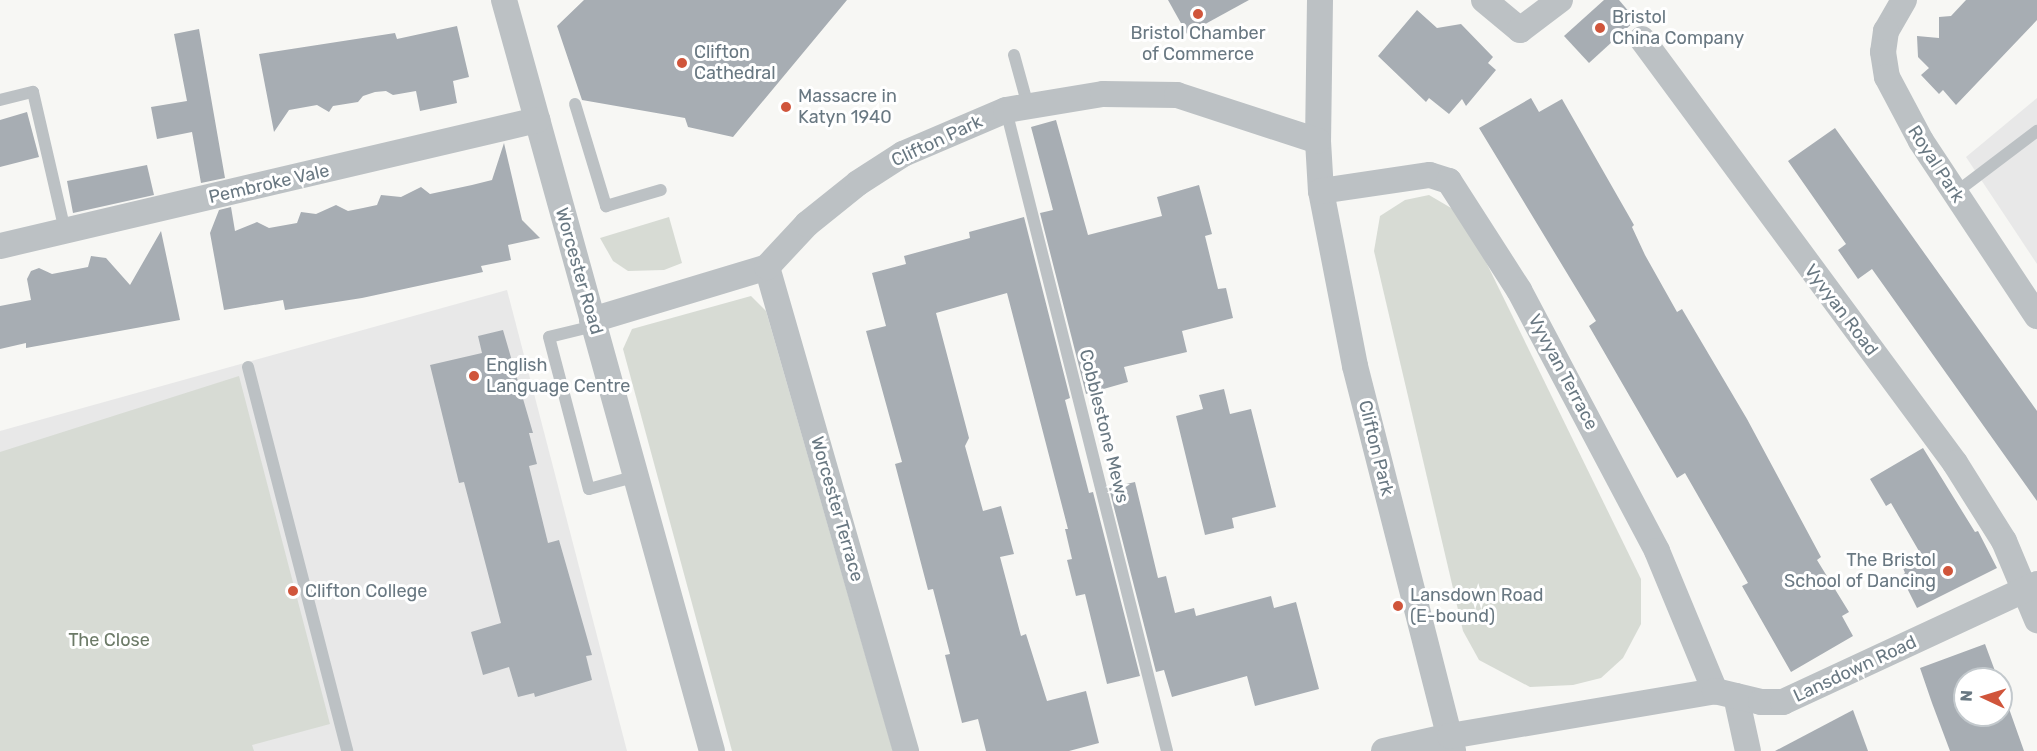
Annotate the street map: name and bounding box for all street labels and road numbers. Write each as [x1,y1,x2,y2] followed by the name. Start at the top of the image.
[888,111,986,171] street label: Clifton Park
[1903,121,1969,207] street label: Royal Park
[206,160,332,208] street label: Pembroke Vale
[551,205,607,337] street label: Worcester Road
[1800,260,1882,360] street label: Vyvyan Road
[1523,310,1603,434] street label: Vyvyan Terrace
[1074,347,1134,505] street label: Cobblestone Mews
[1354,398,1398,498] street label: Clifton Park
[806,434,868,584] street label: Worcester Terrace
[1790,631,1920,707] street label: Lansdown Road

